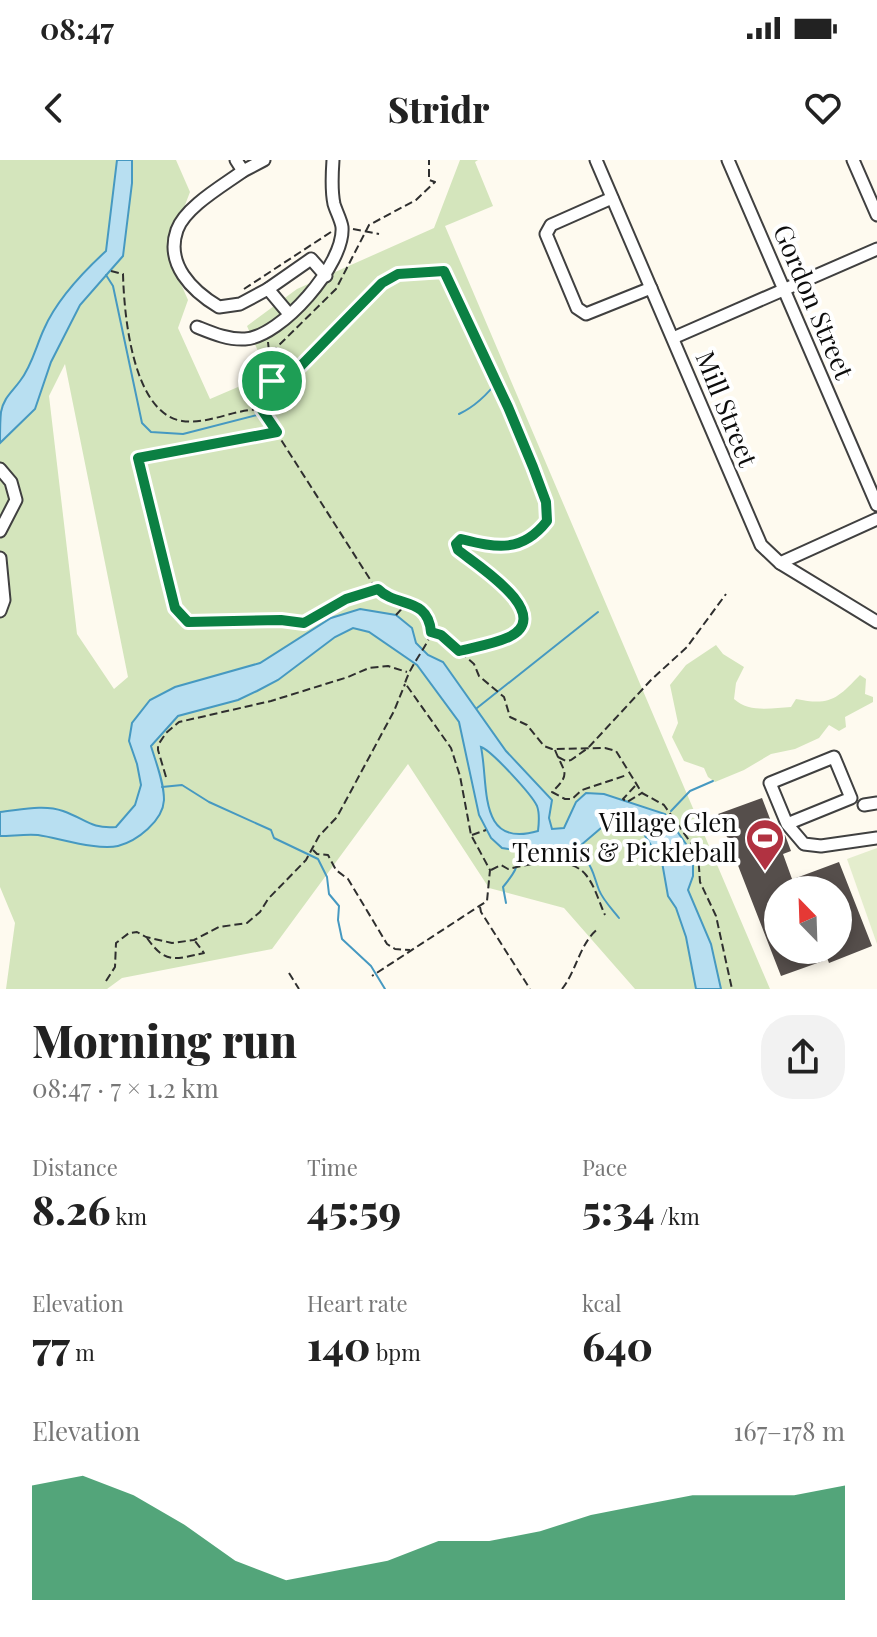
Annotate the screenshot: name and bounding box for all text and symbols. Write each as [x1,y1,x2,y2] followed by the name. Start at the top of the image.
[40,8,114,48] text: 08:47
[388,84,489,132] text: Stridr
[32,86,76,130] icon: back
[801,86,845,130] icon: heart
[766,219,863,385] street label: Gordon Street
[688,346,767,472] street label: Mill Street
[238,347,306,415] pin
[250,359,294,403] icon: arrive
[512,804,737,869] place label: Village Glen Tennis & Pickleball
[744,817,786,872] sports icon: Village Glen Tennis & Pickleball
[764,876,852,964] north arrow
[764,876,852,964] map controls
[32,1010,297,1069] text: Morning run
[761,1015,845,1099] button: share
[32,1070,219,1105] text: 08:47 · 7 × 1.2 km
[32,1152,118,1182] text: Distance
[307,1152,358,1182] text: Time
[582,1152,628,1182] text: Pace
[32,1182,111,1235] text: 8.26
[307,1182,401,1235] text: 45:59
[582,1182,654,1235] text: 5:34
[111,1201,147,1231] text: km
[654,1201,700,1231] text: /km
[32,1288,124,1318] text: Elevation
[307,1288,408,1318] text: Heart rate
[582,1288,621,1318] text: kcal
[32,1318,70,1371] text: 77
[307,1318,370,1371] text: 140
[582,1318,653,1371] text: 640
[70,1337,95,1367] text: m
[370,1337,421,1367] text: bpm
[32,1413,140,1448] text: Elevation
[734,1413,845,1448] text: 167–178 m

